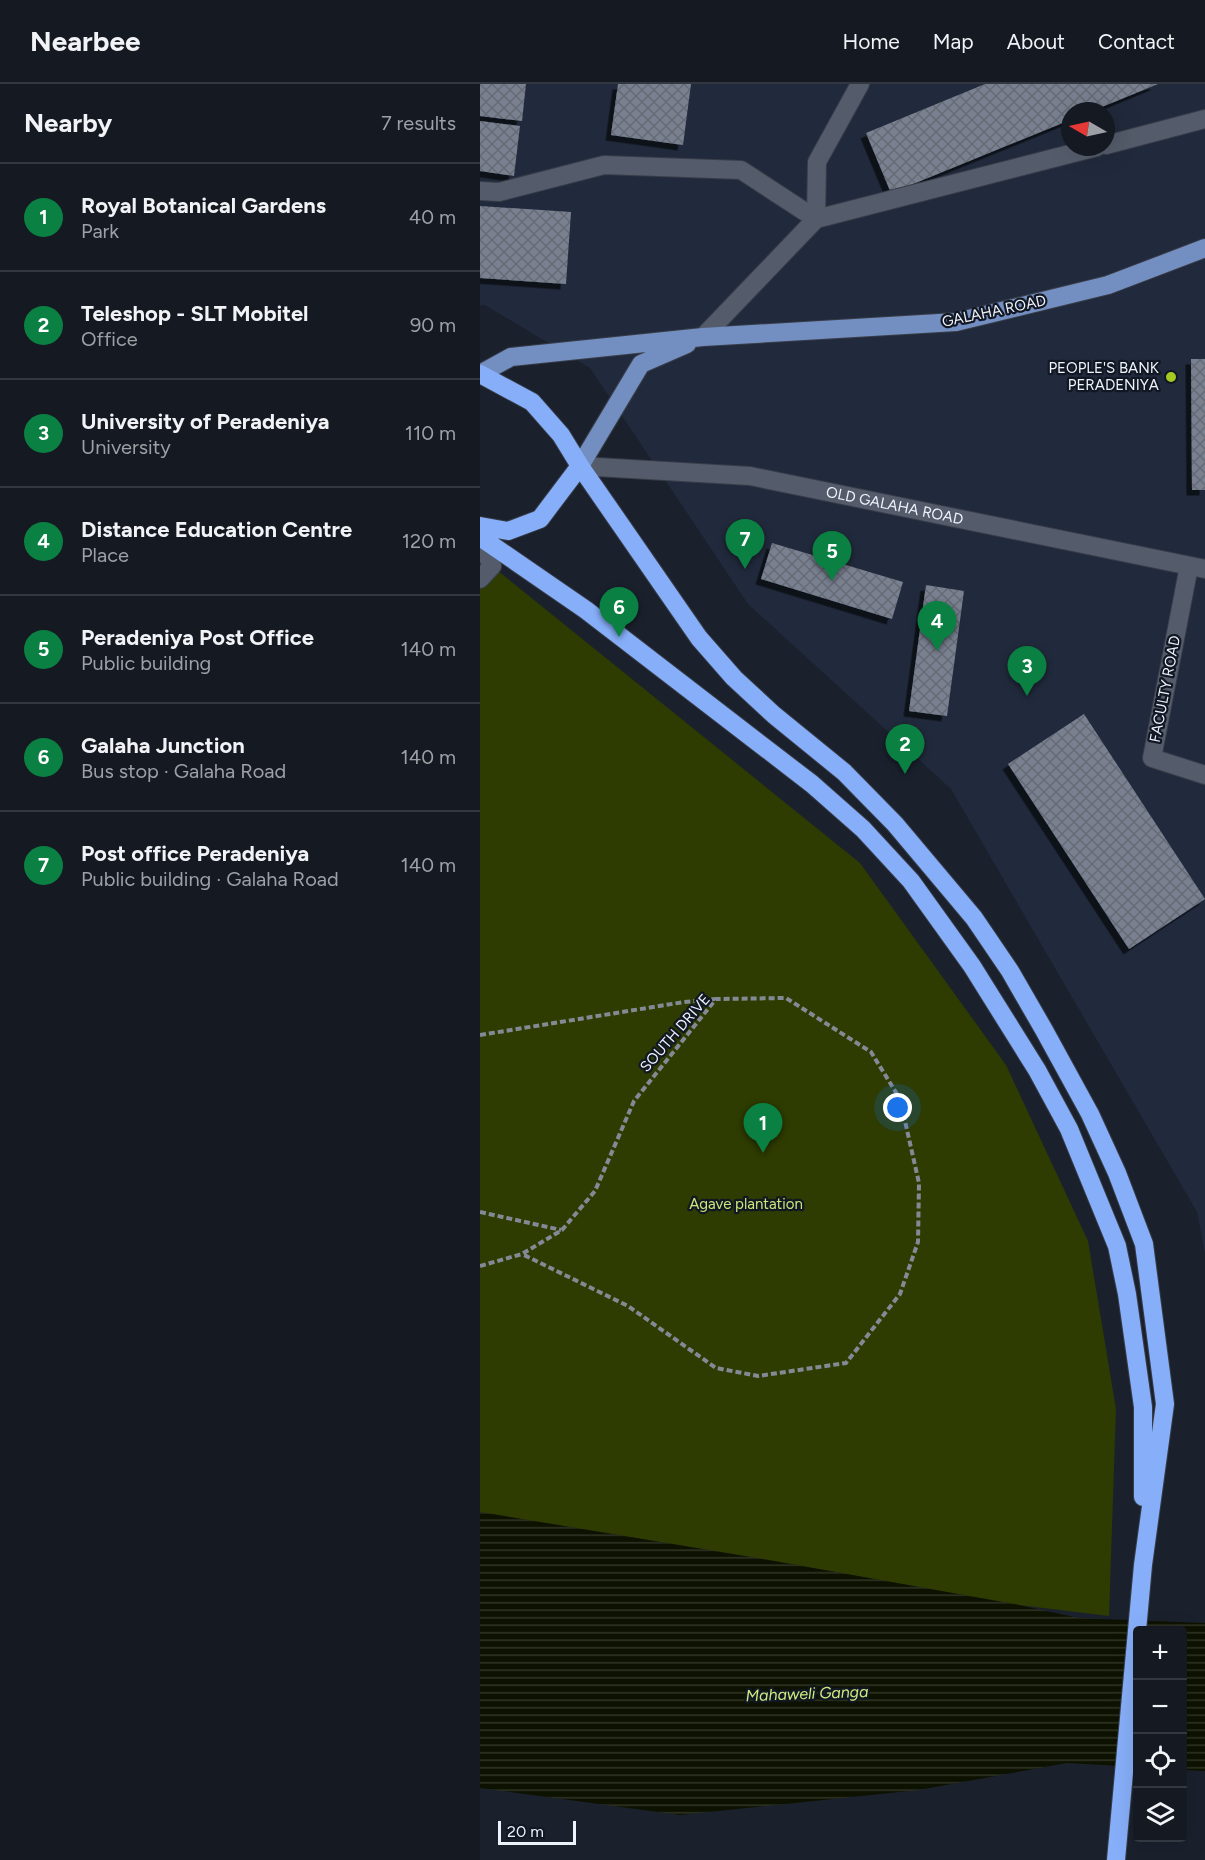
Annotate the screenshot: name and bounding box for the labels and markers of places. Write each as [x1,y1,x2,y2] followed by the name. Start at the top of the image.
[1048,359,1160,394] place label: PEOPLE'S BANK PERADENIYA
[1164,370,1178,384] marker: PEOPLE'S BANK PERADENIYA
[726,520,764,569] pin: 7
[812,532,852,581] pin: 5
[600,588,638,637] pin: 6
[918,602,956,651] pin: 4
[1008,646,1046,696] pin: 3
[886,724,924,774] pin: 2
[744,1104,782,1153] pin: 1

